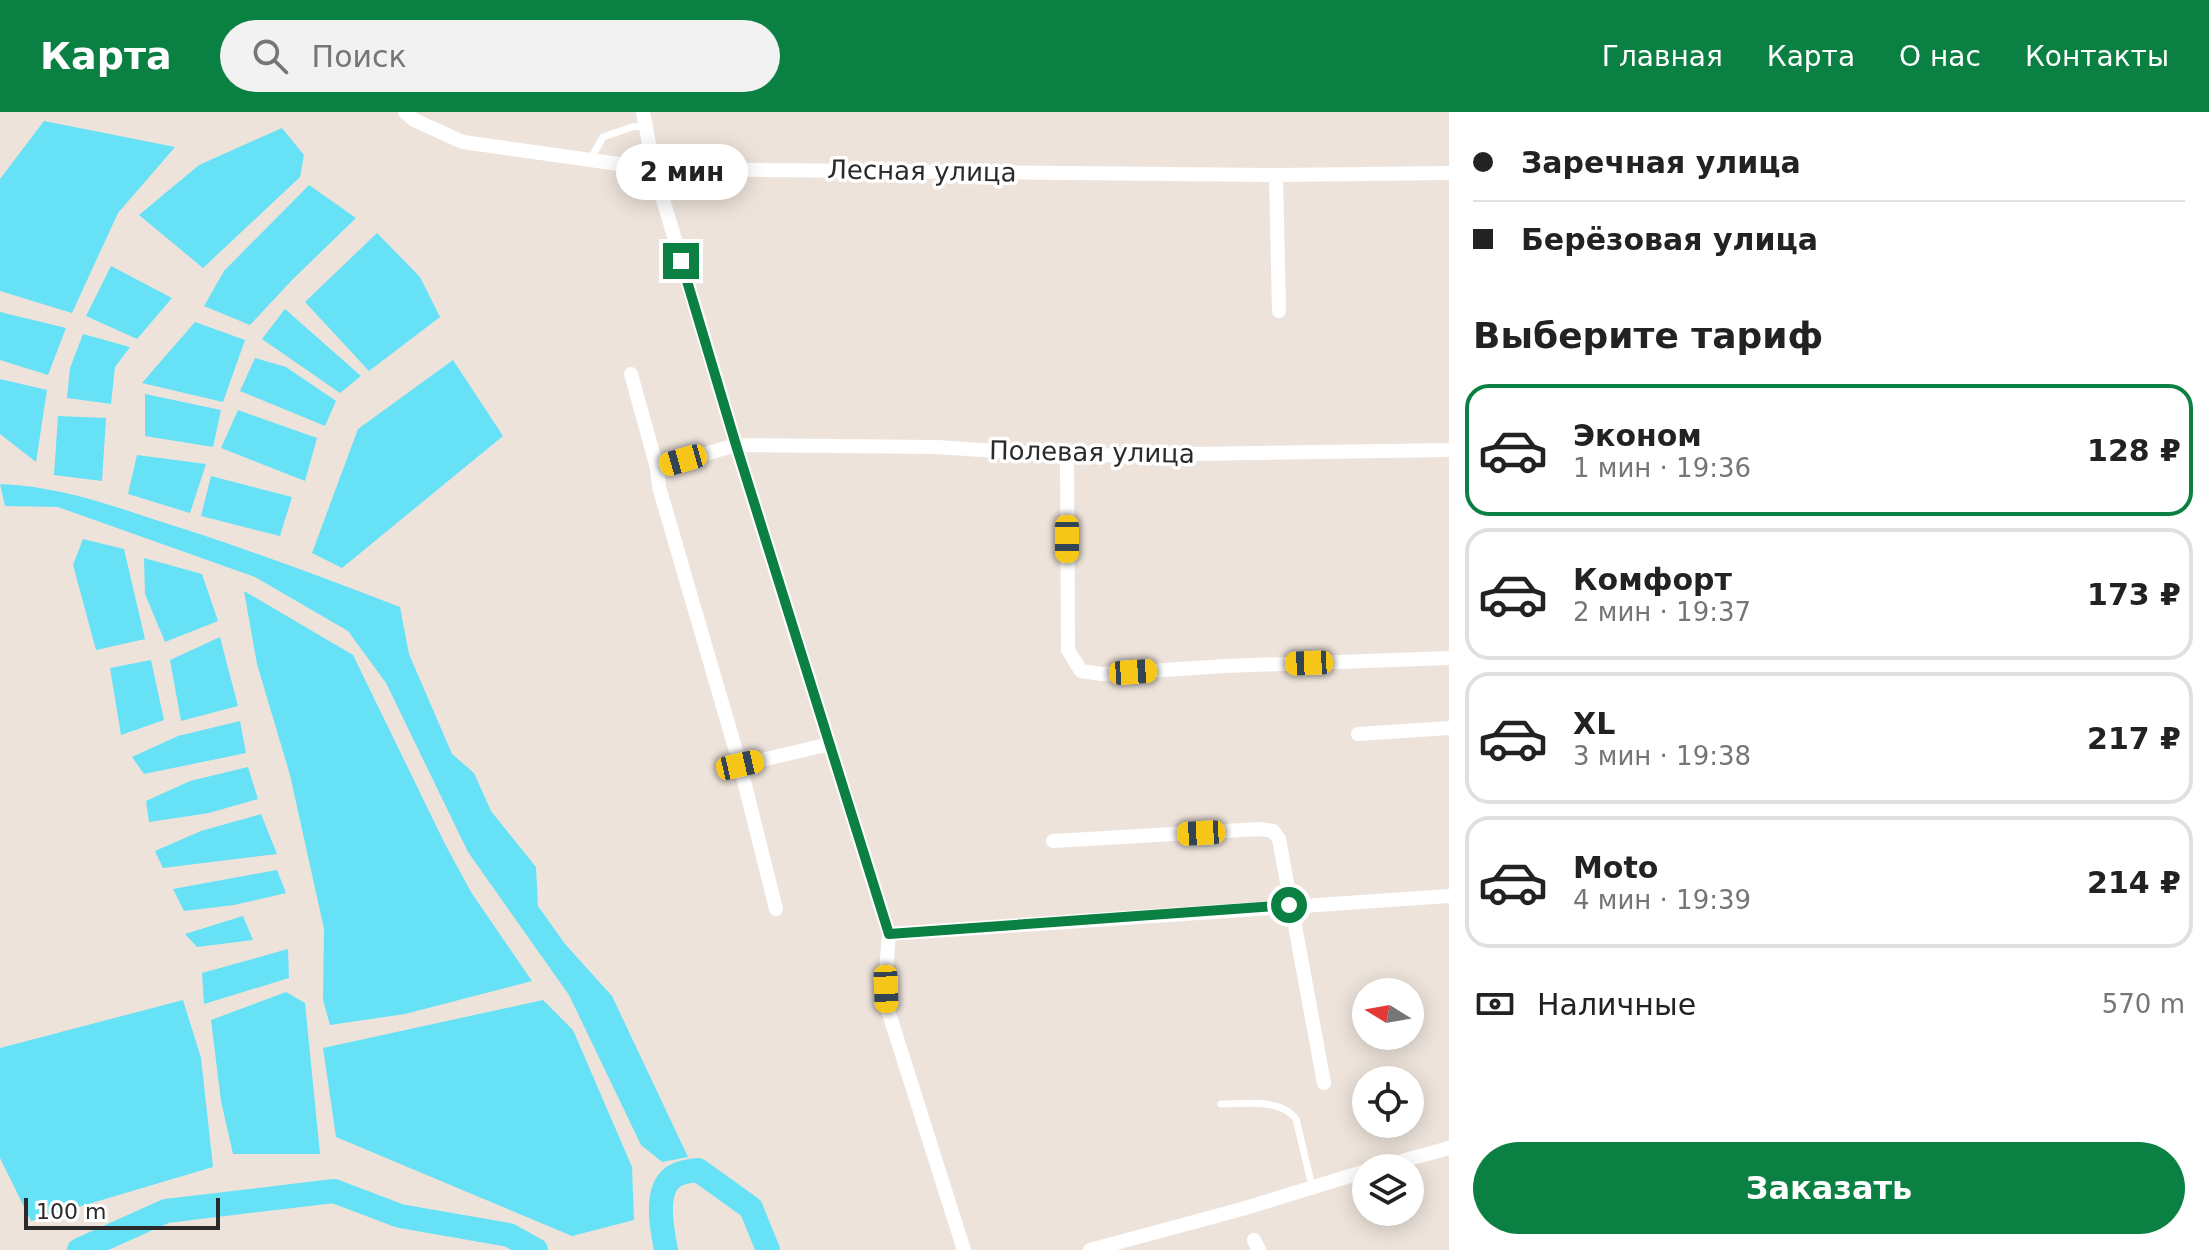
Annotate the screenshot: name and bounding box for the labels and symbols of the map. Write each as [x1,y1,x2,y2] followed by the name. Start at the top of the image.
[615,145,747,201] callout: 2 мин
[827,154,1017,188] street label: Лесная улица
[663,243,699,279] route end
[989,435,1195,469] street label: Полевая улица
[657,442,709,478] car
[1055,515,1079,563] car
[1285,650,1333,676] car
[1108,658,1158,686] car
[714,748,766,782] car
[1176,820,1226,846] car
[1271,887,1307,923] route start
[873,965,899,1013] car
[1352,978,1424,1050] north arrow
[24,1194,220,1230] scale bar

